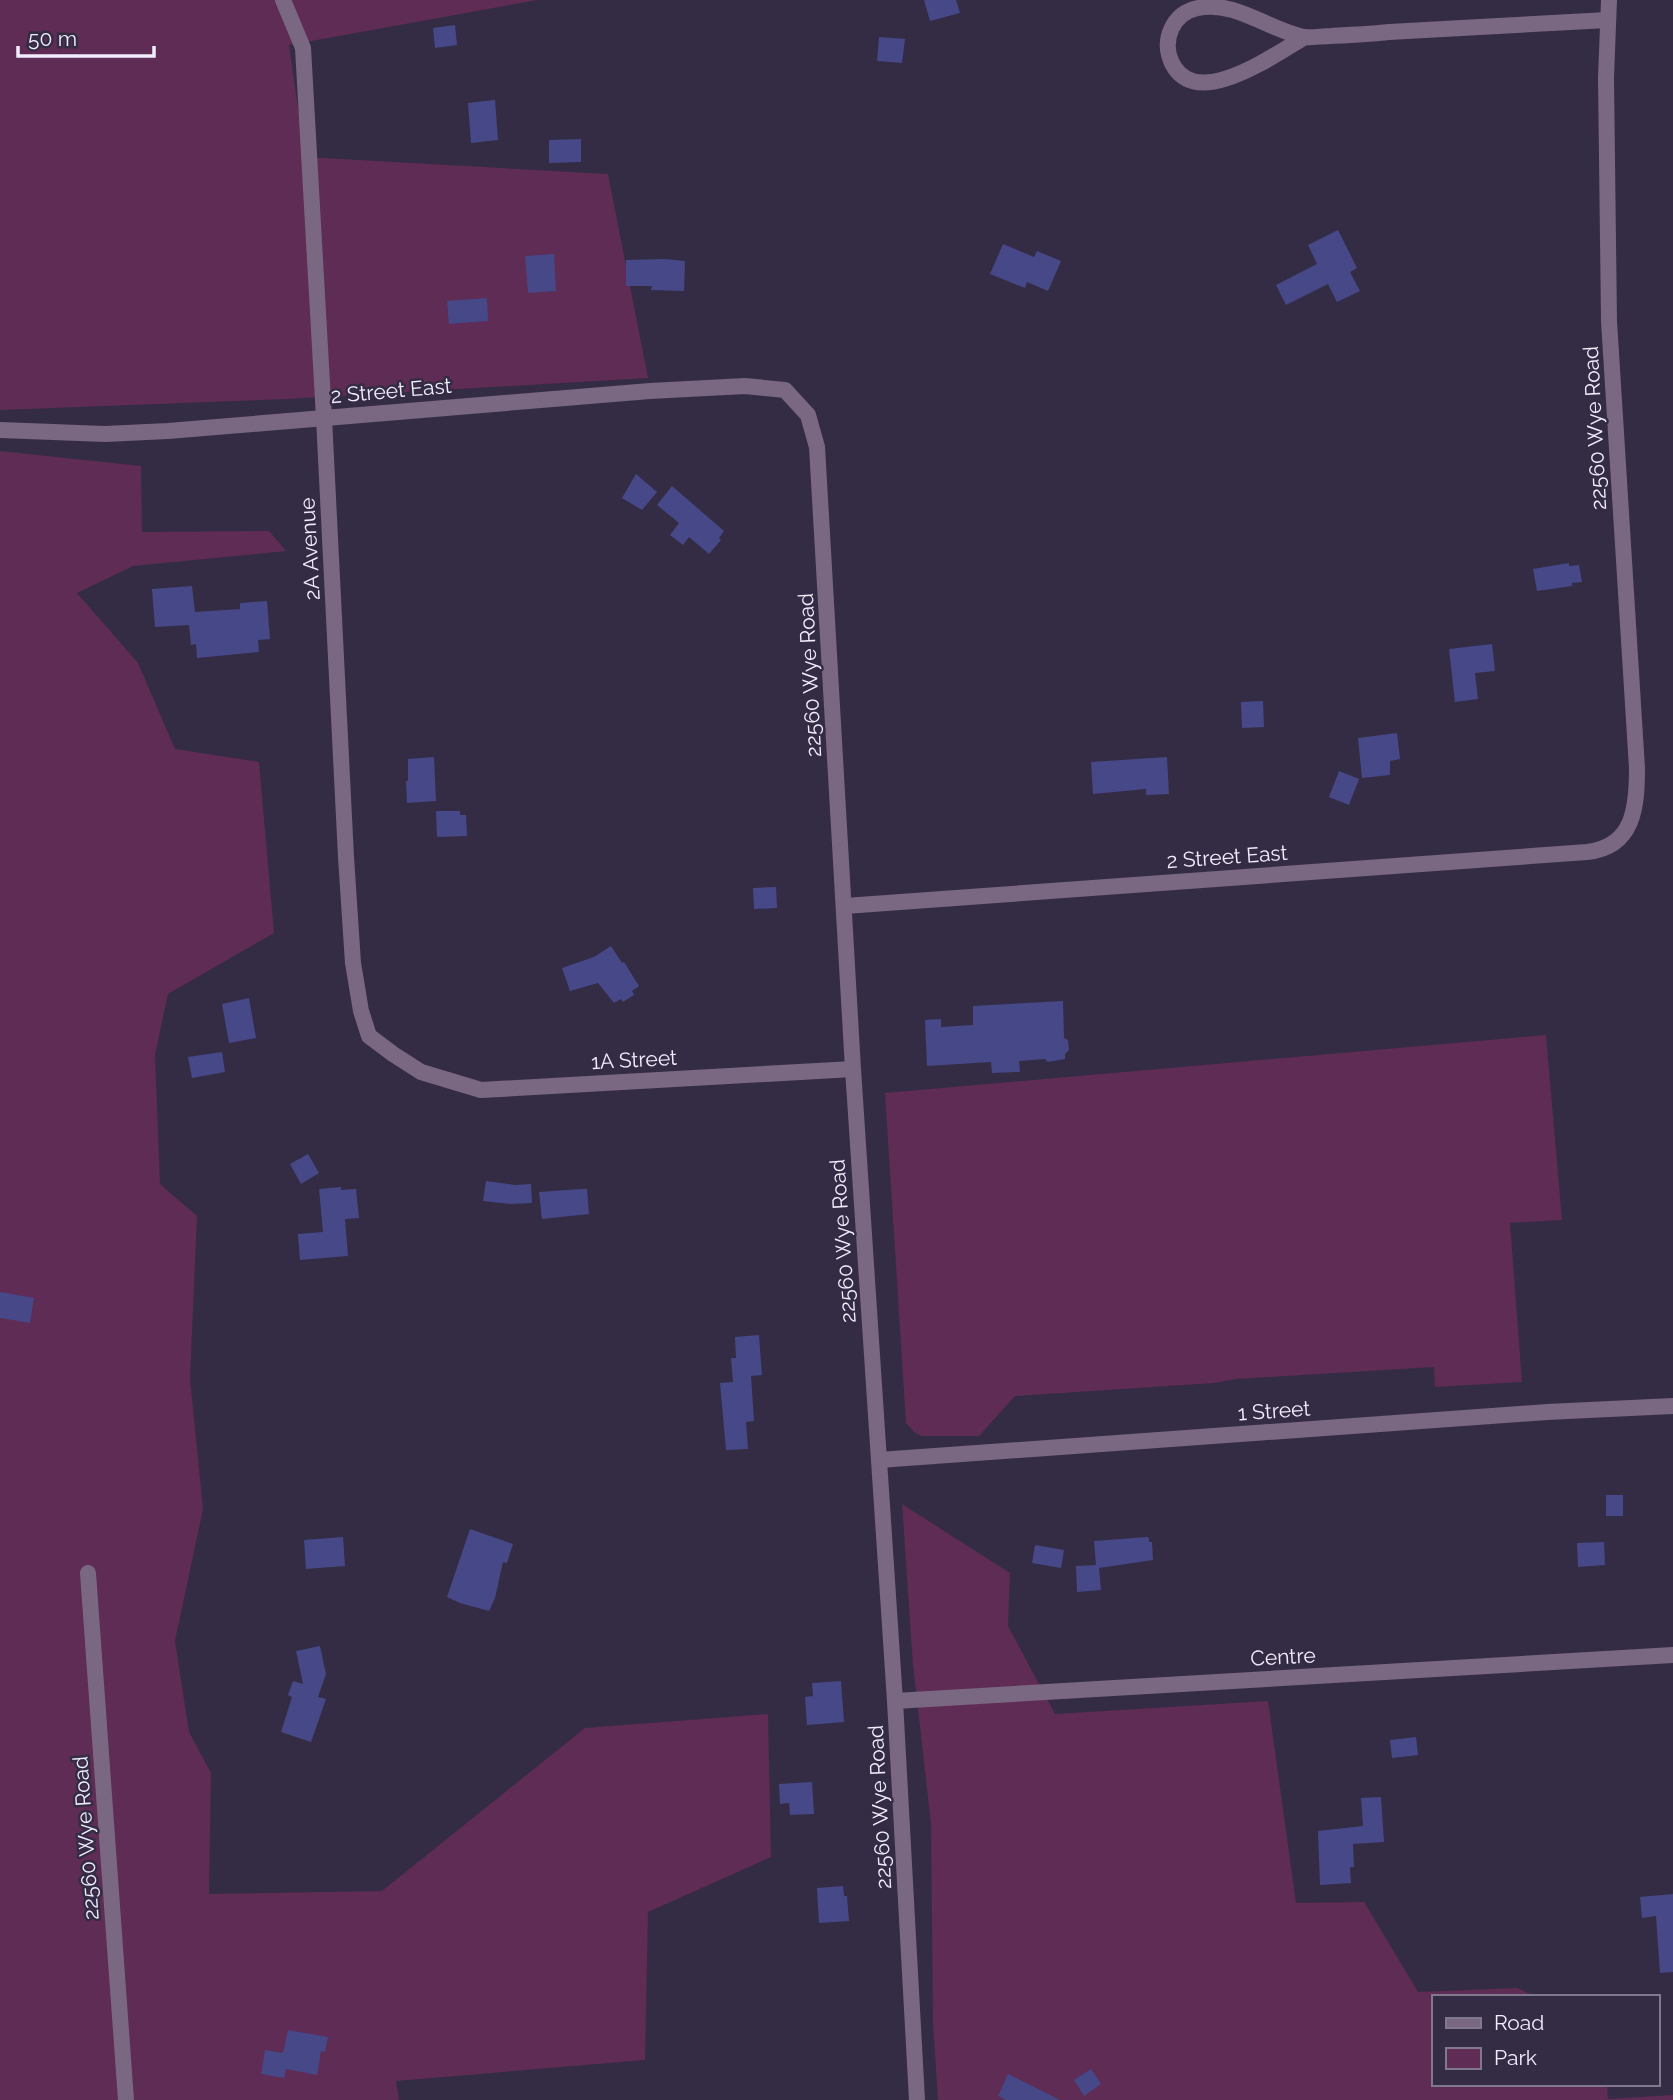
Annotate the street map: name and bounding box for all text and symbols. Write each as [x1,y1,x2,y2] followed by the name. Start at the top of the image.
[18,14,154,58] scale bar
[28,26,77,51] text: 50 m
[1578,345,1611,511] street label: 22560 Wye Road
[329,373,452,408] street label: 2 Street East
[294,497,325,601] street label: 2A Avenue
[793,592,826,758] street label: 22560 Wye Road
[1166,840,1288,873] street label: 2 Street East
[590,1045,678,1074] street label: 1A Street
[824,1158,861,1324] street label: 22560 Wye Road
[1237,1396,1311,1426] street label: 1 Street
[1250,1642,1316,1671] street label: Centre
[863,1724,896,1890] street label: 22560 Wye Road
[67,1755,104,1921] street label: 22560 Wye Road
[1432,1995,1659,2086] legend
[1494,2010,1544,2035] text: Road
[1494,2045,1537,2070] text: Park

